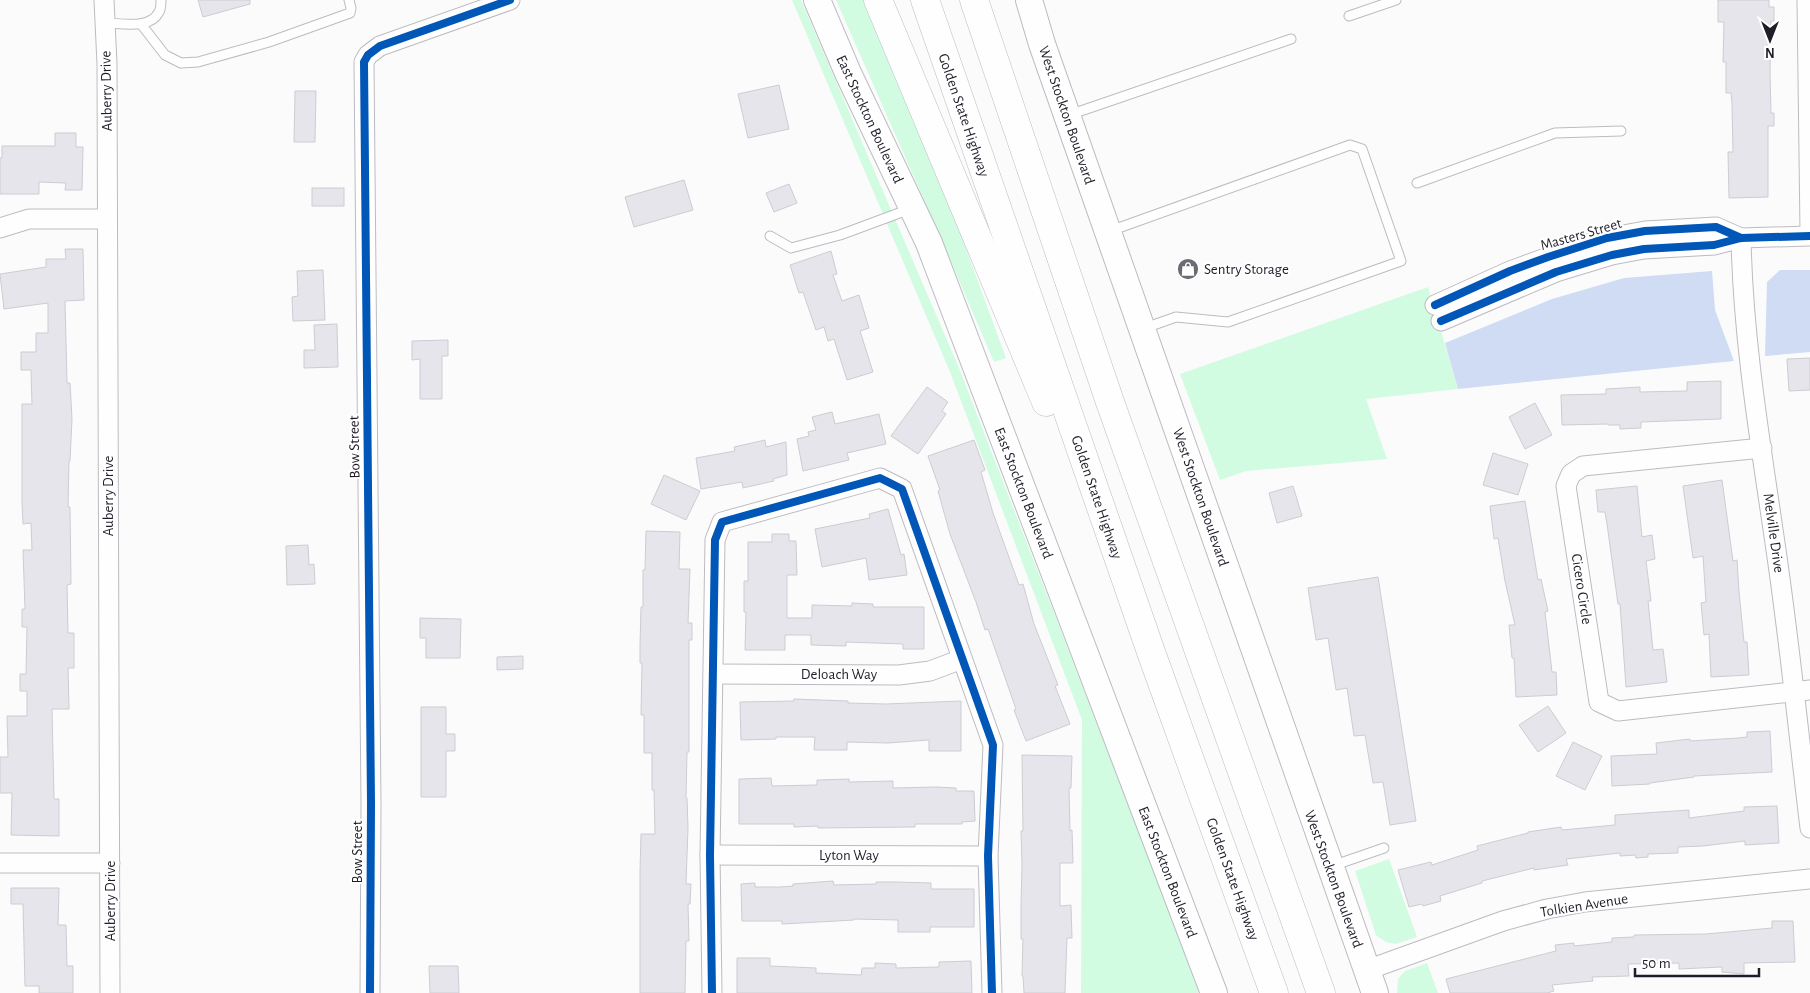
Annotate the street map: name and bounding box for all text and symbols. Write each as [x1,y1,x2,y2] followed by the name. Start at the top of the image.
[1745,15,1795,65] north arrow
[1036,44,1097,186] street label: West Stockton Boulevard
[1765,45,1775,59] text: N
[98,50,115,131] street label: Auberry Drive
[935,52,992,179] street label: Golden State Highway
[833,53,906,186] street label: East Stockton Boulevard
[1539,216,1624,253] street label: Masters Street
[1176,257,1200,281] shop icon: Sentry Storage
[1204,262,1289,277] place label: Sentry Storage
[346,415,363,479] street label: Bow Street
[992,425,1056,561] street label: East Stockton Boulevard
[1170,426,1231,568] street label: West Stockton Boulevard
[1068,434,1125,561] street label: Golden State Highway
[101,456,116,536] street label: Auberry Drive
[1761,492,1787,574] street label: Melville Drive
[1569,553,1595,626] street label: Cicero Circle
[801,667,878,682] street label: Deloach Way
[1136,804,1200,940] street label: East Stockton Boulevard
[1302,808,1365,950] street label: West Stockton Boulevard
[1203,816,1262,943] street label: Golden State Highway
[350,820,365,883] street label: Bow Street
[819,848,880,863] street label: Lyton Way
[103,861,118,941] street label: Auberry Drive
[1539,891,1629,920] street label: Tolkien Avenue
[1635,946,1759,978] scale bar
[1642,956,1671,971] text: 50 m

